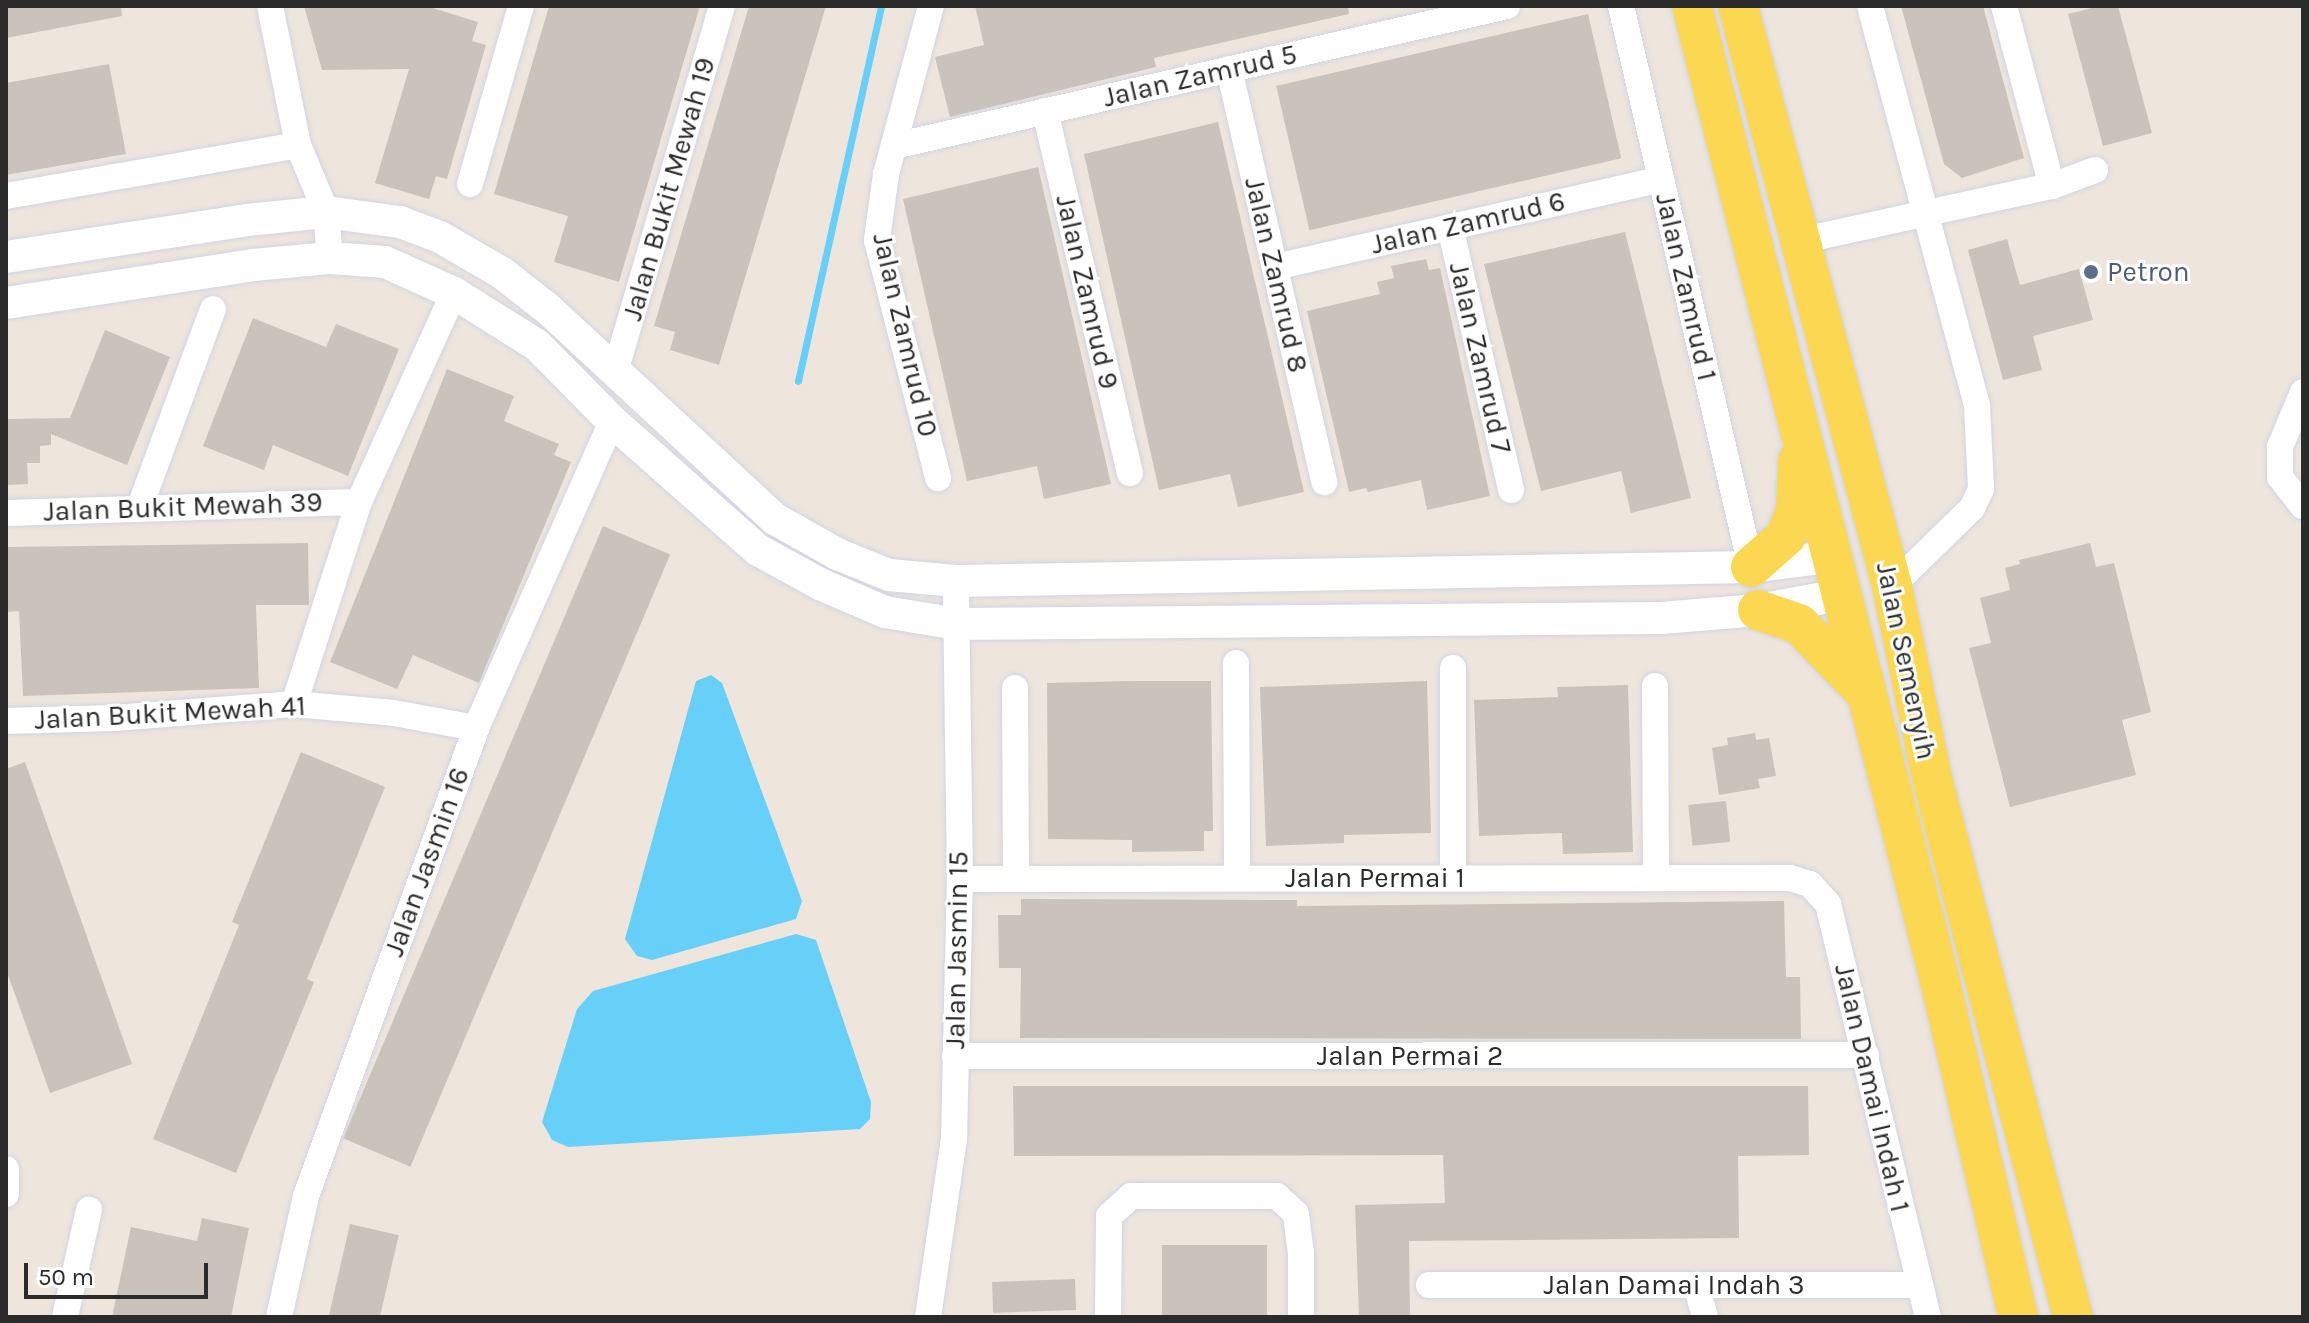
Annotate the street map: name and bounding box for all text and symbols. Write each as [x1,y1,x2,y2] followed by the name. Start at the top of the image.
[1100,37,1300,115] street label: Jalan Zamrud 5
[615,54,723,324] street label: Jalan Bukit Mewah 19
[1237,174,1315,376] street label: Jalan Zamrud 8
[1368,184,1568,262] street label: Jalan Zamrud 6
[1648,190,1724,384] street label: Jalan Zamrud 1
[1048,192,1126,392] street label: Jalan Zamrud 9
[865,230,945,440] street label: Jalan Zamrud 10
[2107,255,2190,289] place label: Petron
[1442,259,1518,457] street label: Jalan Zamrud 7
[2082,263,2100,281] marker: Petron
[43,485,323,529] street label: Jalan Bukit Mewah 39
[1869,559,1943,763] street label: Jalan Semenyih
[34,689,306,737] street label: Jalan Bukit Mewah 41
[377,763,477,961] street label: Jalan Jasmin 16
[938,851,976,1049] street label: Jalan Jasmin 15
[1285,861,1465,895] street label: Jalan Permai 1
[1827,961,1917,1215] street label: Jalan Damai Indah 1
[1317,1039,1503,1073] street label: Jalan Permai 2
[28,1247,212,1297] scale bar
[38,1263,94,1291] text: 50 m
[1544,1268,1804,1302] street label: Jalan Damai Indah 3

